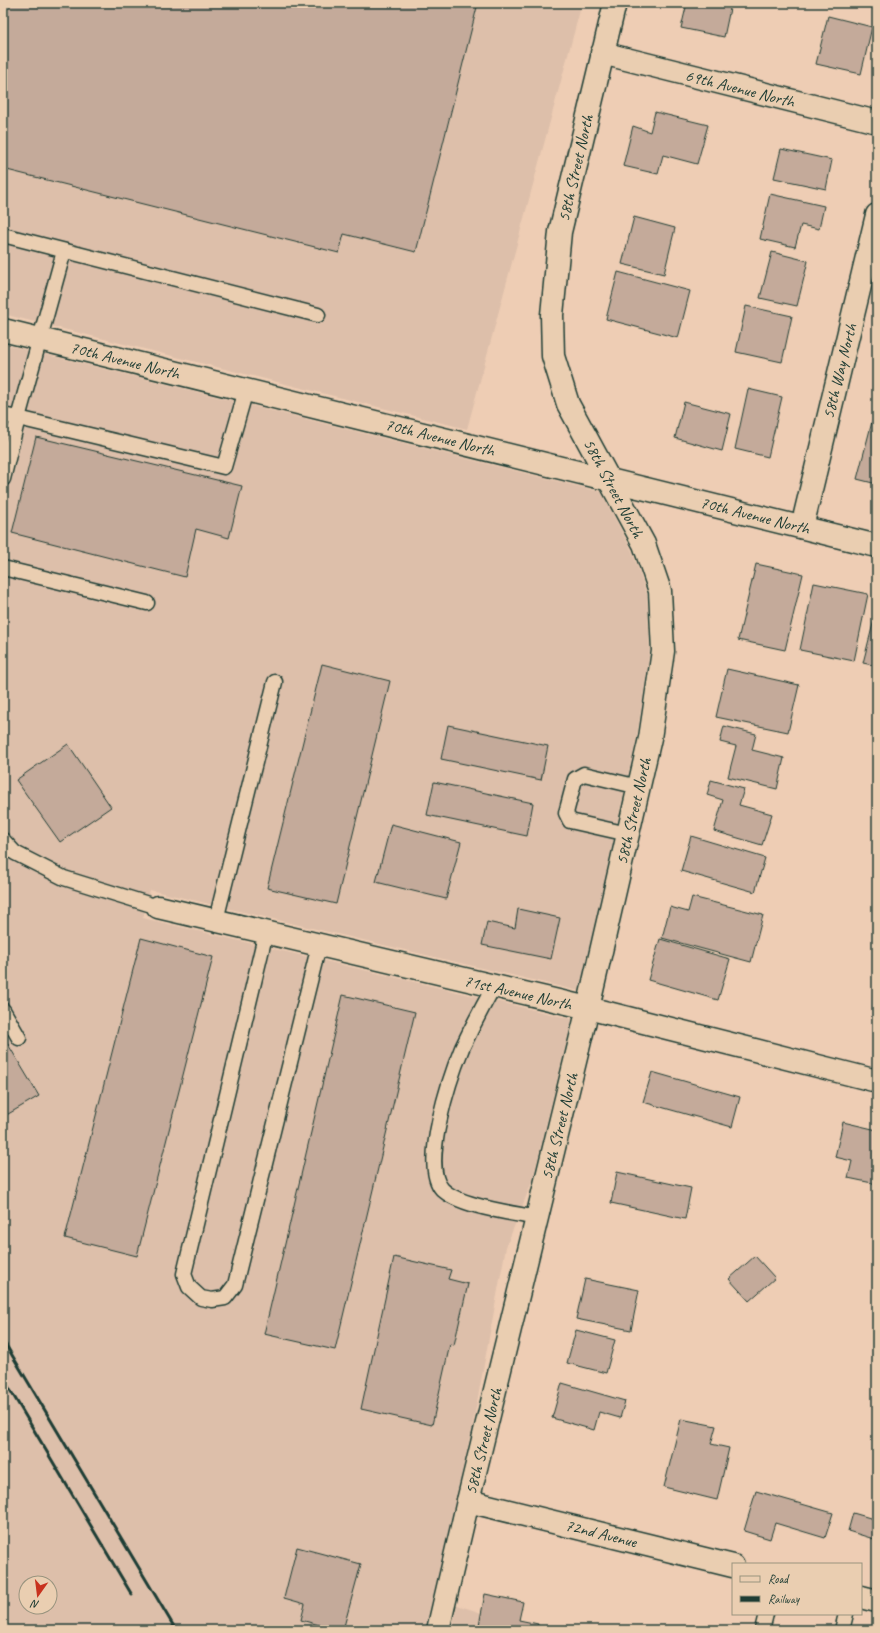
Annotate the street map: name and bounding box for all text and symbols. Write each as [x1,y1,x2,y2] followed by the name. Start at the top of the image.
[683,65,798,112] street label: 69th Avenue North
[553,111,598,224] street label: 58th Street North
[818,321,862,421] street label: 58th Way North
[68,337,183,384] street label: 70th Avenue North
[383,414,498,461] street label: 70th Avenue North
[579,435,649,543] street label: 58th Street North
[698,492,813,539] street label: 70th Avenue North
[611,754,656,867] street label: 58th Street North
[462,970,575,1015] street label: 71st Avenue North
[536,1069,583,1182] street label: 58th Street North
[460,1384,507,1497] street label: 58th Street North
[563,1514,640,1553] street label: 72nd Avenue
[732,1563,862,1615] legend
[768,1571,790,1587] text: Road
[18,1575,58,1615] north arrow
[768,1591,800,1607] text: Railway
[28,1597,41,1612] text: N

